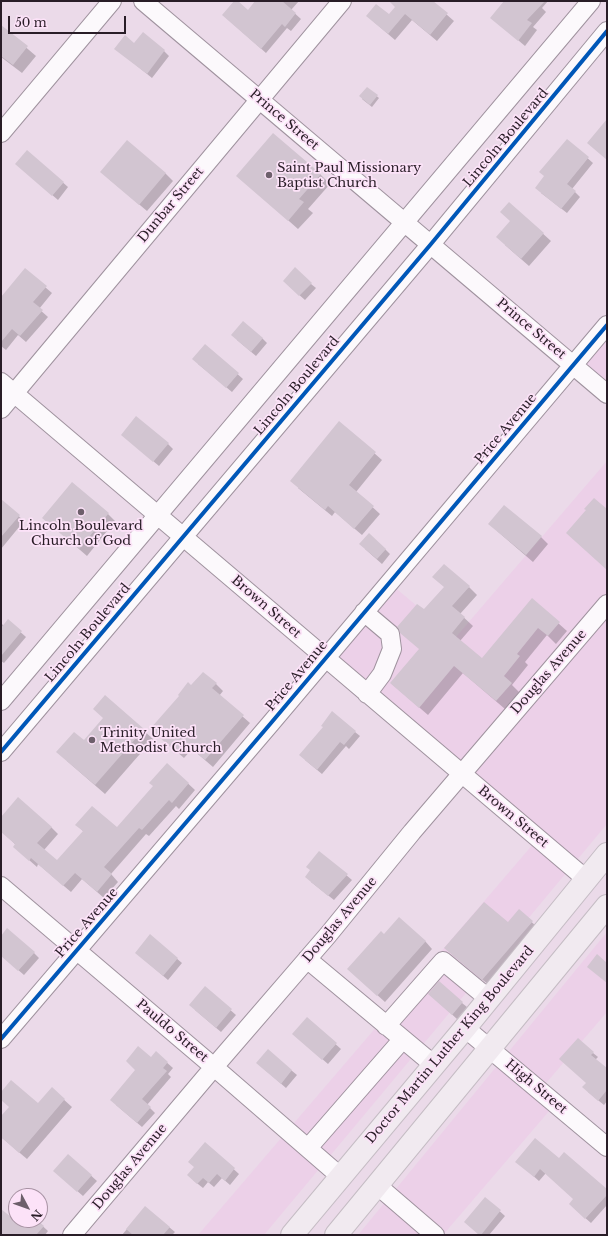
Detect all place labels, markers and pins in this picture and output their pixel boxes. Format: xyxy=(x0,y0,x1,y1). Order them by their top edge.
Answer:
place label: Saint Paul Missionary Baptist Church xyxy=(277,160,421,191)
marker: Saint Paul Missionary Baptist Church xyxy=(264,170,274,180)
marker: Lincoln Boulevard Church of God xyxy=(76,507,86,517)
place label: Lincoln Boulevard Church of God xyxy=(19,518,143,549)
place label: Trinity United Methodist Church xyxy=(100,725,221,756)
marker: Trinity United Methodist Church xyxy=(87,735,97,745)

